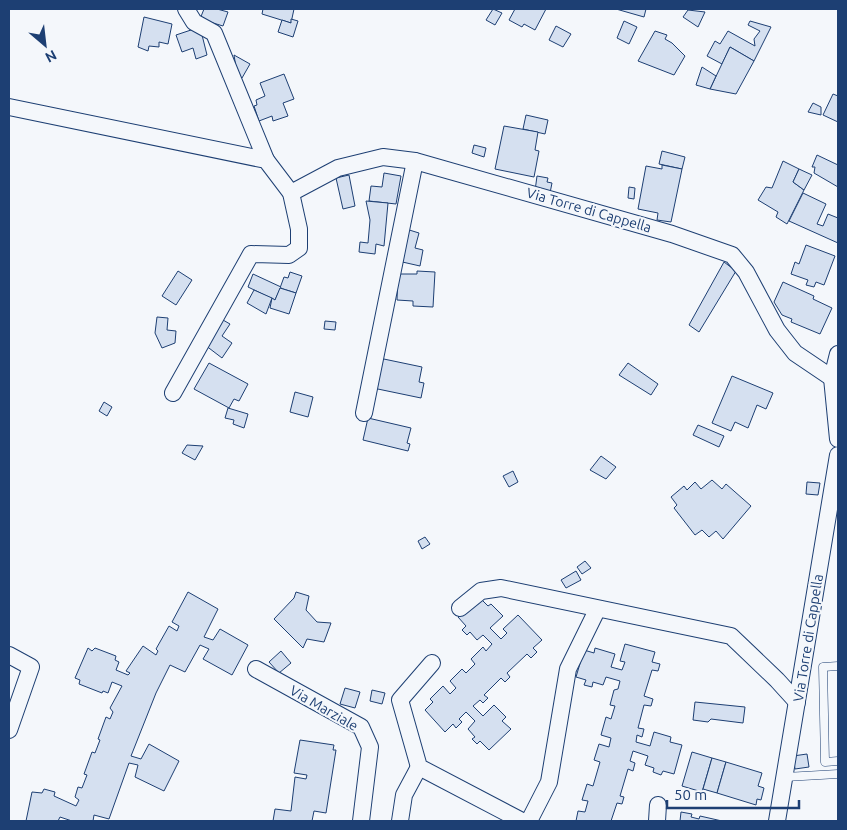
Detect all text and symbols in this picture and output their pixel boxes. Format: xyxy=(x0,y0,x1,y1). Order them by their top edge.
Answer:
north arrow xyxy=(20,20,70,70)
text: N xyxy=(43,47,59,66)
street label: Via Torre di Cappella xyxy=(525,184,653,236)
street label: Via Torre di Cappella xyxy=(790,573,826,703)
street label: Via Marziale xyxy=(287,682,361,734)
scale bar xyxy=(667,778,800,810)
text: 50 m xyxy=(674,786,707,803)

